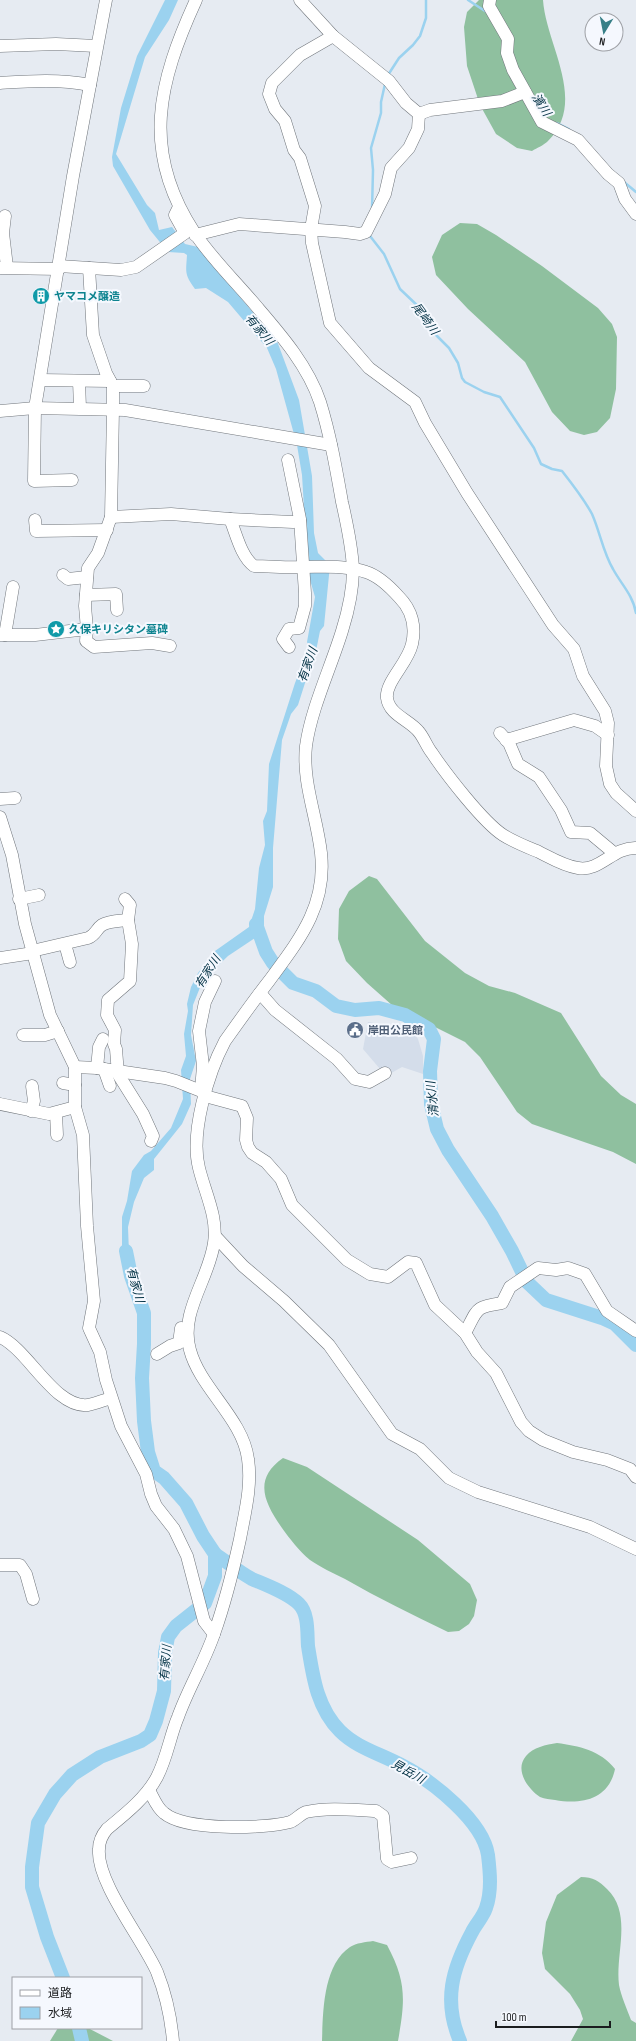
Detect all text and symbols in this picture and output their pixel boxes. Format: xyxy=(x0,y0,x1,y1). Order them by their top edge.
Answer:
north arrow xyxy=(584,12,624,52)
text: N xyxy=(598,34,606,48)
water label: 濱川 xyxy=(528,91,555,121)
building icon: ヤマコメ醸造 xyxy=(31,286,51,306)
place label: ヤマコメ醸造 xyxy=(54,290,120,303)
water label: 尾崎川 xyxy=(408,300,443,340)
water label: 有家川 xyxy=(242,311,278,350)
place icon: 久保キリシタン墓碑 xyxy=(46,619,66,639)
place label: 久保キリシタン墓碑 xyxy=(69,623,168,636)
water label: 有家川 xyxy=(295,644,322,684)
water label: 有家川 xyxy=(192,951,225,991)
public building icon: 岸田公民館 xyxy=(345,1020,365,1040)
place label: 岸田公民館 xyxy=(368,1024,423,1037)
water label: 清水川 xyxy=(423,1078,442,1118)
water label: 有家川 xyxy=(123,1266,147,1306)
water label: 有家川 xyxy=(157,1642,175,1682)
water label: 見岳川 xyxy=(389,1757,429,1788)
legend xyxy=(12,1977,142,2029)
text: 道路 xyxy=(48,1986,72,2001)
scale bar xyxy=(496,2003,610,2029)
text: 水域 xyxy=(48,2006,72,2021)
text: 100 m xyxy=(502,2010,527,2025)

